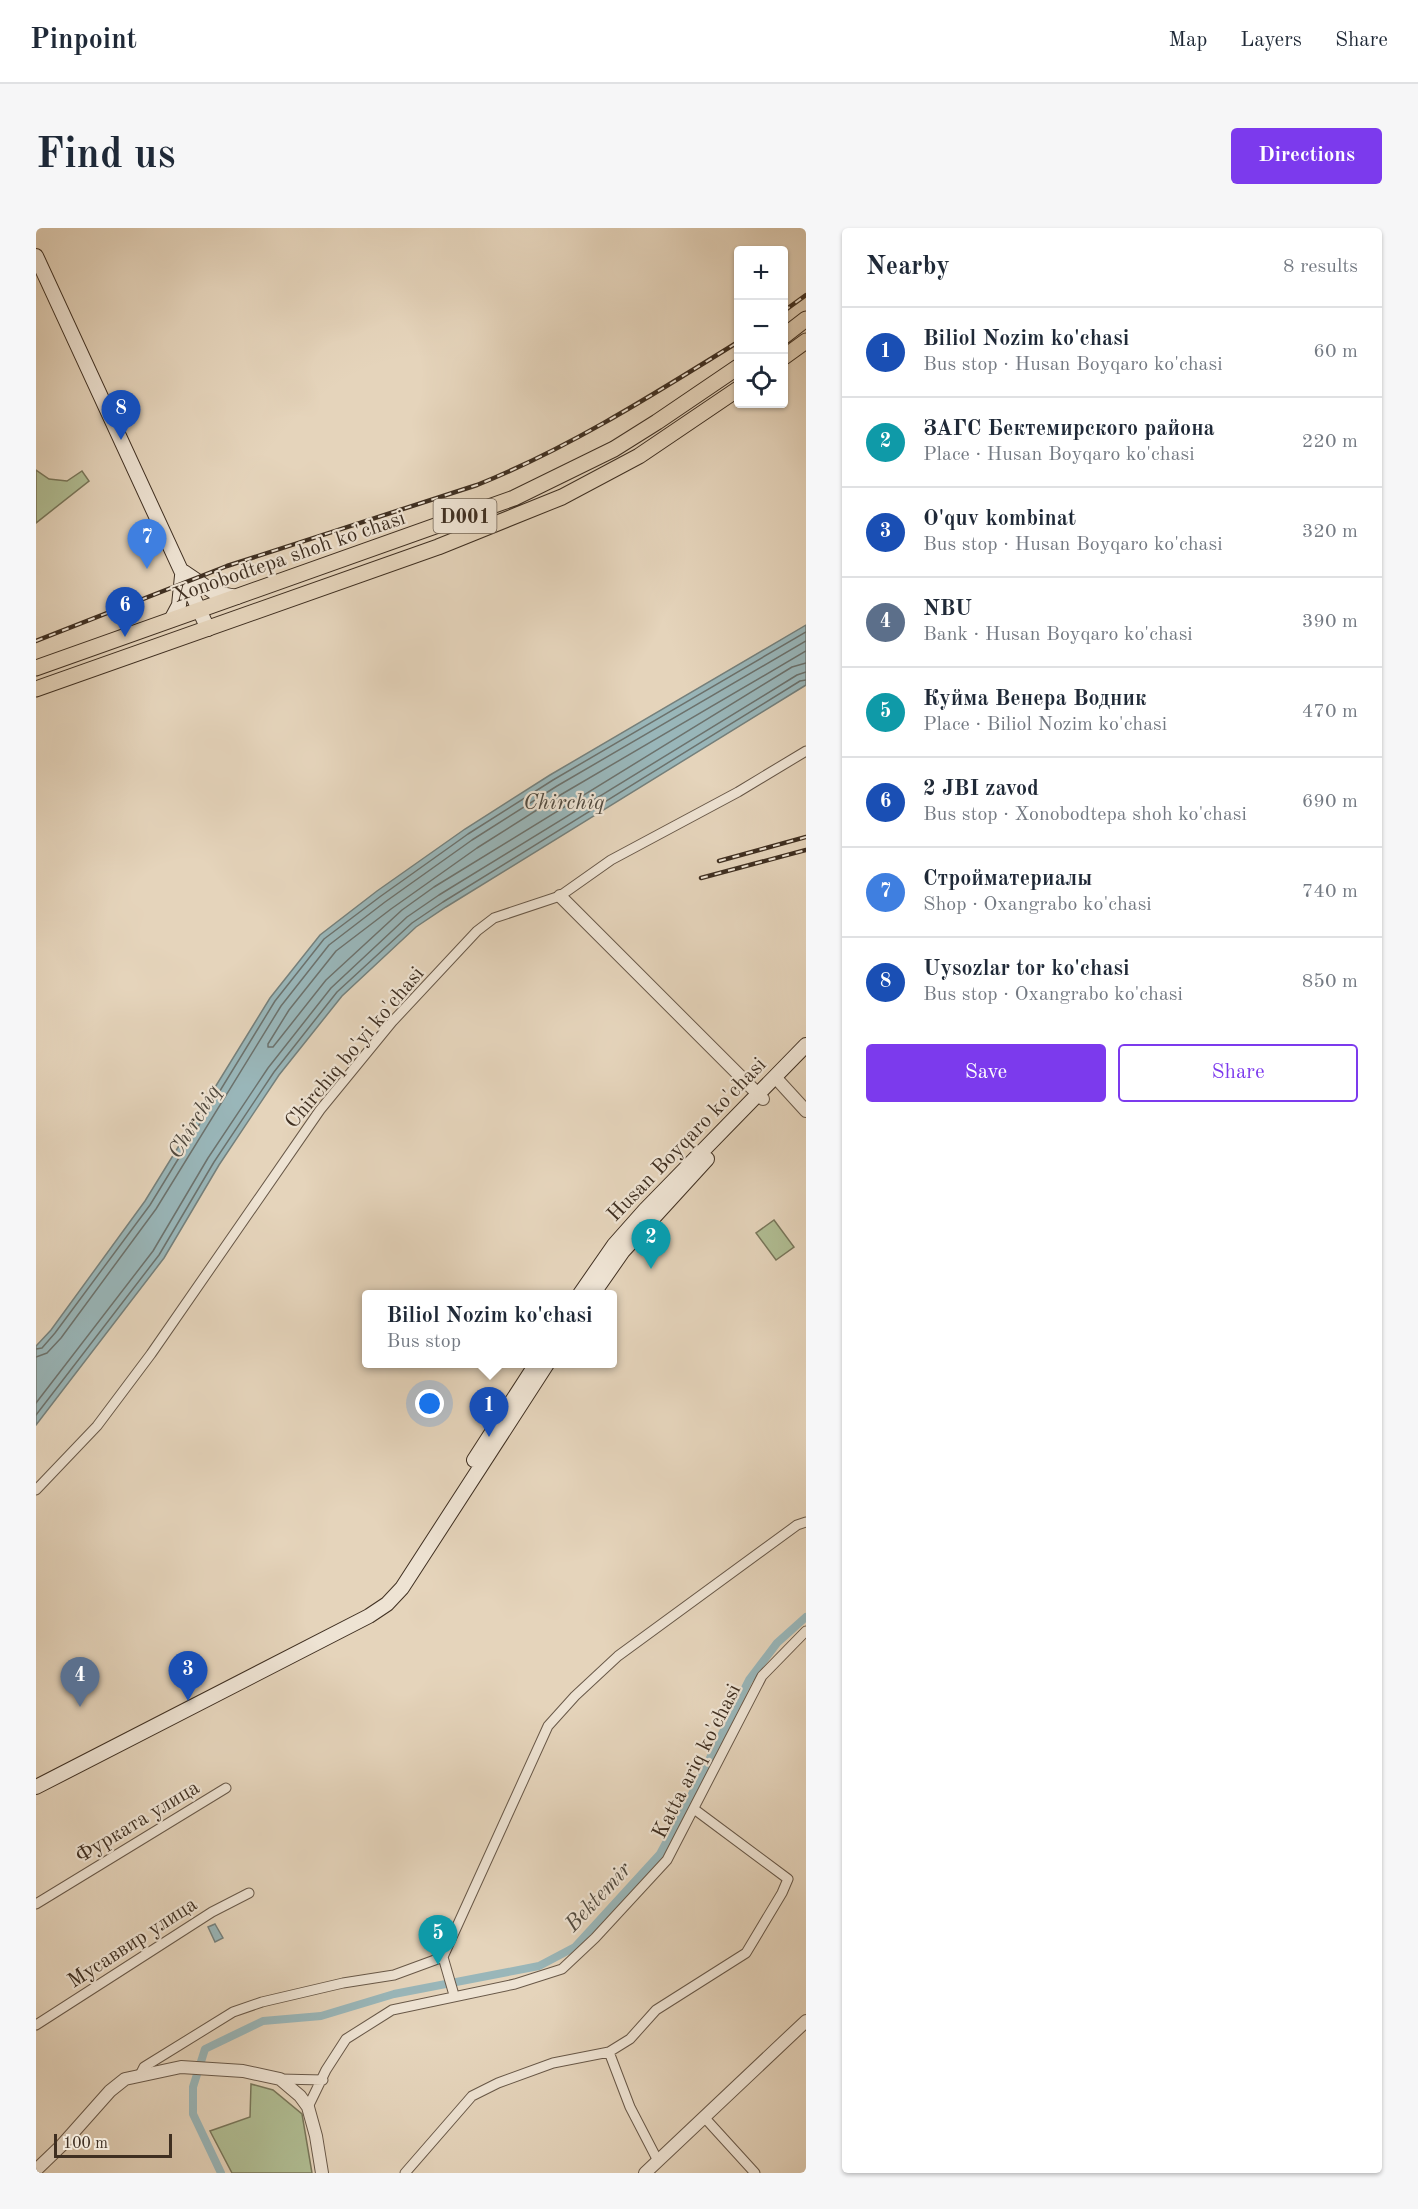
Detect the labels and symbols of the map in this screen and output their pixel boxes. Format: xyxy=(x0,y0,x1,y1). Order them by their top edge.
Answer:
pin: 8 xyxy=(102,390,140,440)
road number: D001 xyxy=(434,499,496,533)
street label: Xonobodtepa shoh ko'chasi xyxy=(171,508,408,607)
pin: 7 xyxy=(128,520,166,569)
pin: 6 xyxy=(106,588,145,637)
water label: Chirchiq xyxy=(523,792,605,814)
street label: Chirchiq bo'yi ko'chasi xyxy=(282,963,429,1133)
street label: Husan Boyqaro ko'chasi xyxy=(604,1054,771,1226)
water label: Chirchiq xyxy=(164,1081,225,1163)
pin: 2 xyxy=(632,1220,670,1269)
pin: 1 xyxy=(470,1388,508,1437)
your location xyxy=(415,1389,444,1418)
pin: 3 xyxy=(168,1652,208,1701)
pin: 4 xyxy=(60,1658,99,1707)
street label: Katta ariq ko'chasi xyxy=(649,1681,745,1842)
street label: Фурката улица xyxy=(72,1777,203,1867)
water label: Bektemir xyxy=(561,1858,636,1937)
street label: Мусаввир улица xyxy=(65,1894,201,1993)
pin: 5 xyxy=(418,1916,458,1965)
scale bar xyxy=(54,2131,172,2158)

